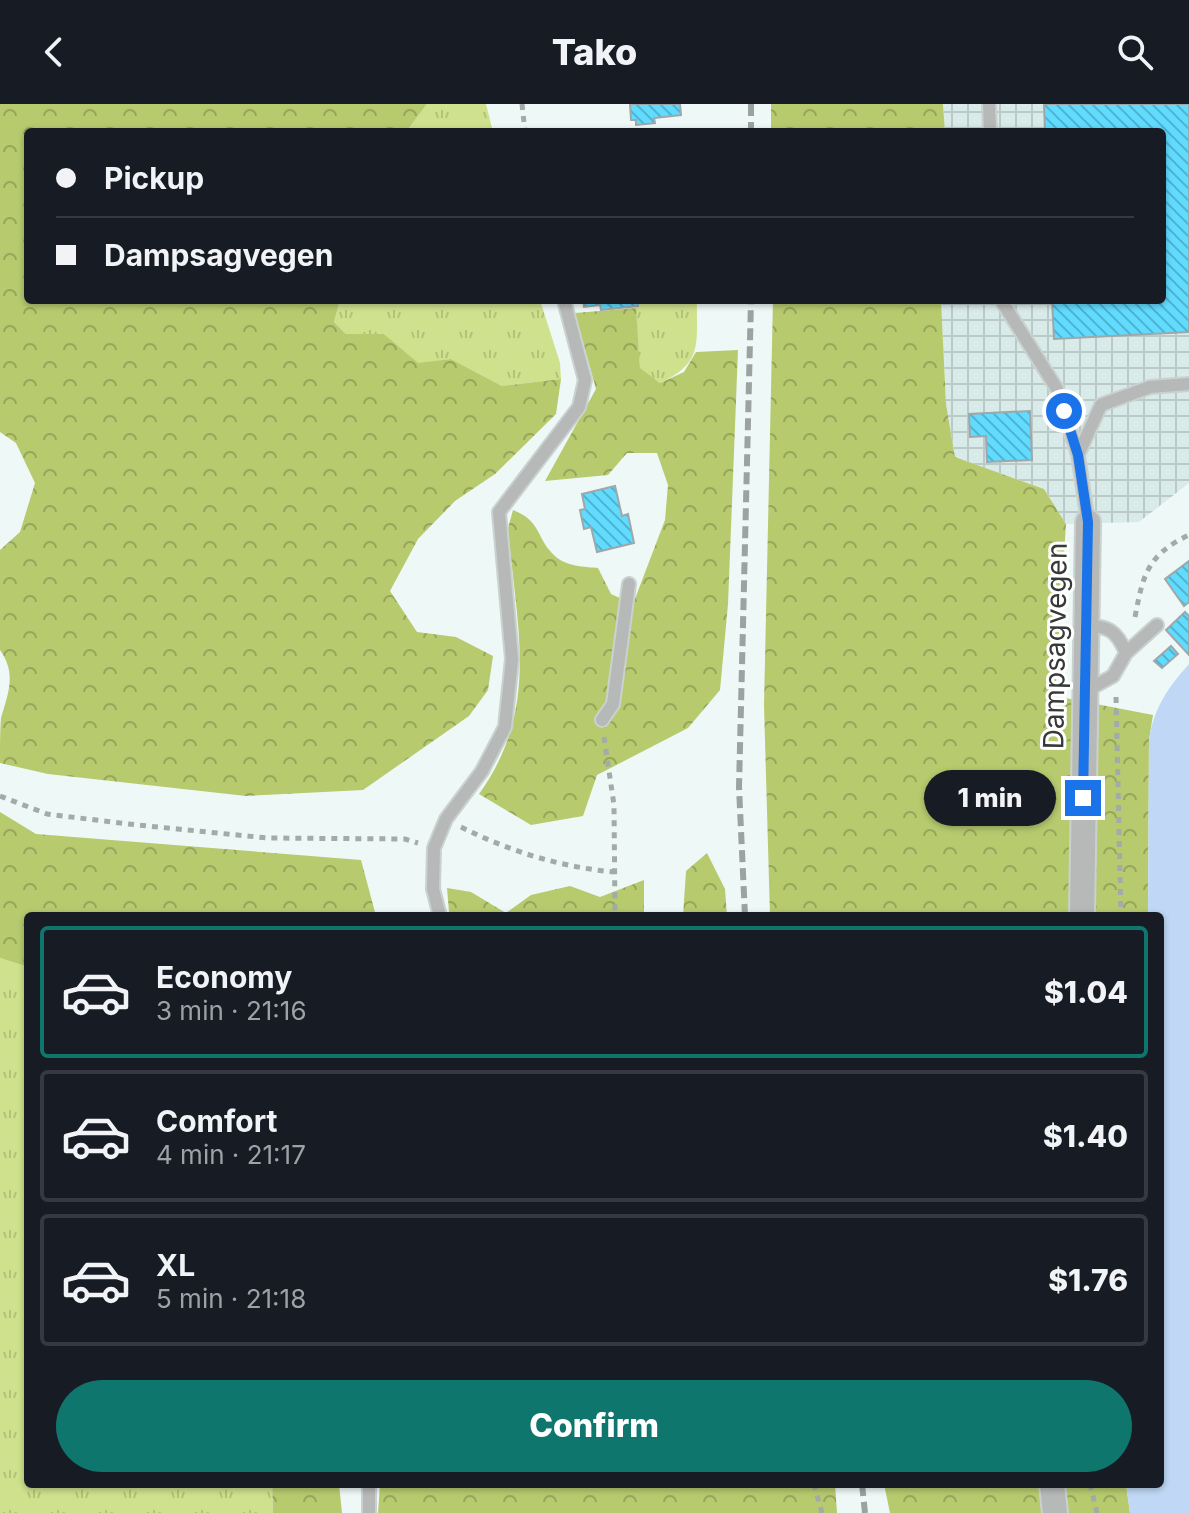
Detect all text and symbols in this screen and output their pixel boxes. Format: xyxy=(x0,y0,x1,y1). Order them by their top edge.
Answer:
icon: back xyxy=(32,30,76,74)
text: Tako xyxy=(552,30,637,74)
icon: search xyxy=(1113,30,1157,74)
text: Pickup xyxy=(104,160,204,196)
text: Dampsagvegen xyxy=(104,237,333,273)
route start xyxy=(1046,393,1082,429)
street label: Dampsagvegen xyxy=(1036,542,1074,750)
callout: 1 min xyxy=(923,770,1055,826)
route end xyxy=(1065,780,1101,816)
text: 1 min xyxy=(957,782,1023,813)
icon: car xyxy=(60,956,132,1028)
text: Economy xyxy=(156,959,292,995)
text: $1.04 xyxy=(1044,974,1128,1010)
text: 3 min · 21:16 xyxy=(156,995,307,1026)
icon: car xyxy=(60,1100,132,1172)
text: Comfort xyxy=(156,1103,277,1139)
text: $1.40 xyxy=(1043,1118,1128,1154)
text: 4 min · 21:17 xyxy=(156,1139,306,1170)
icon: car xyxy=(60,1244,132,1316)
text: XL xyxy=(156,1247,195,1283)
text: $1.76 xyxy=(1048,1262,1128,1298)
text: 5 min · 21:18 xyxy=(156,1283,306,1314)
button: Confirm xyxy=(56,1380,1132,1472)

